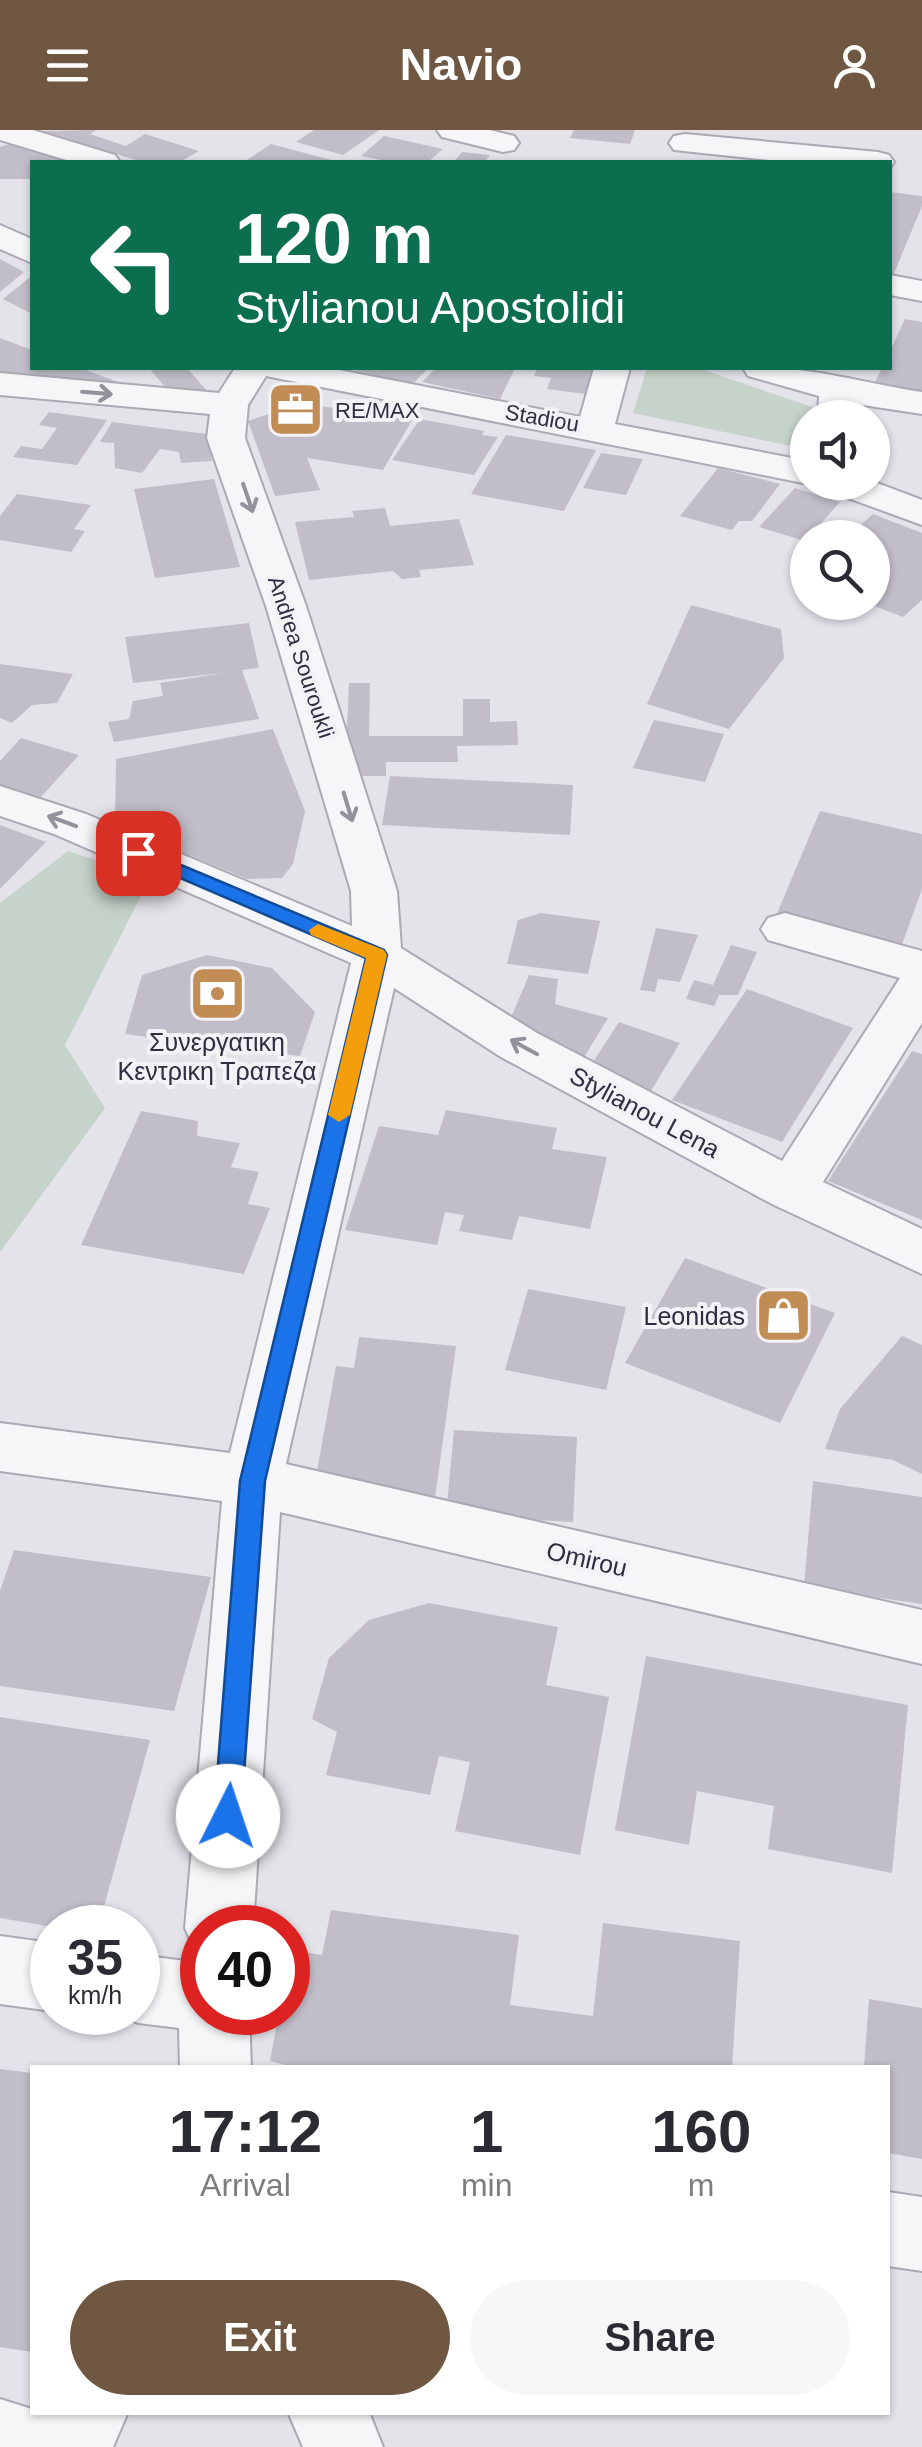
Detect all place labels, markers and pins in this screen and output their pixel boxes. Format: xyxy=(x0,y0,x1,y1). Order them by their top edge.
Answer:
office icon: RE/MAX xyxy=(266,380,326,440)
place label: RE/MAX xyxy=(335,398,420,423)
pin xyxy=(96,811,181,896)
bank icon: Συνεργατικη Κεντρικη Τραπεζα xyxy=(187,963,247,1023)
place label: Συνεργατικη Κεντρικη Τραπεζα xyxy=(117,1028,317,1085)
shop icon: Leonidas xyxy=(754,1286,814,1346)
place label: Leonidas xyxy=(644,1302,745,1330)

